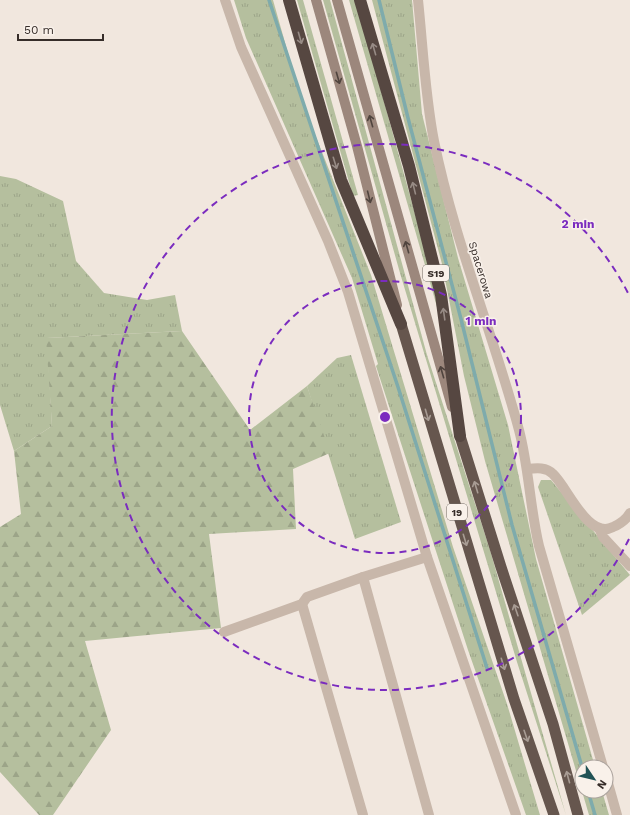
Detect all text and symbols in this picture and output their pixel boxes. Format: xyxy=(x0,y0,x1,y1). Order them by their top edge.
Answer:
scale bar xyxy=(18,16,103,42)
text: 50 m xyxy=(24,23,54,37)
one-way arrow xyxy=(297,31,304,44)
one-way arrow xyxy=(370,42,377,55)
one-way arrow xyxy=(335,71,342,84)
one-way arrow xyxy=(367,115,374,128)
one-way arrow xyxy=(332,156,339,169)
one-way arrow xyxy=(410,182,417,195)
one-way arrow xyxy=(366,191,373,204)
text: 2 min xyxy=(562,217,594,231)
one-way arrow xyxy=(402,240,410,253)
street label: Spacerowa xyxy=(466,240,495,300)
road number: S19 xyxy=(423,265,449,281)
one-way arrow xyxy=(440,308,448,321)
text: 1 min xyxy=(466,314,496,328)
one-way arrow xyxy=(438,365,445,378)
one-way arrow xyxy=(424,409,431,422)
centre of rings xyxy=(378,410,392,424)
one-way arrow xyxy=(472,480,479,493)
road number: 19 xyxy=(447,504,467,520)
one-way arrow xyxy=(462,533,469,546)
one-way arrow xyxy=(511,605,519,617)
one-way arrow xyxy=(500,657,507,670)
one-way arrow xyxy=(523,730,531,742)
north arrow xyxy=(574,759,614,799)
one-way arrow xyxy=(563,771,571,784)
text: N xyxy=(594,777,609,792)

